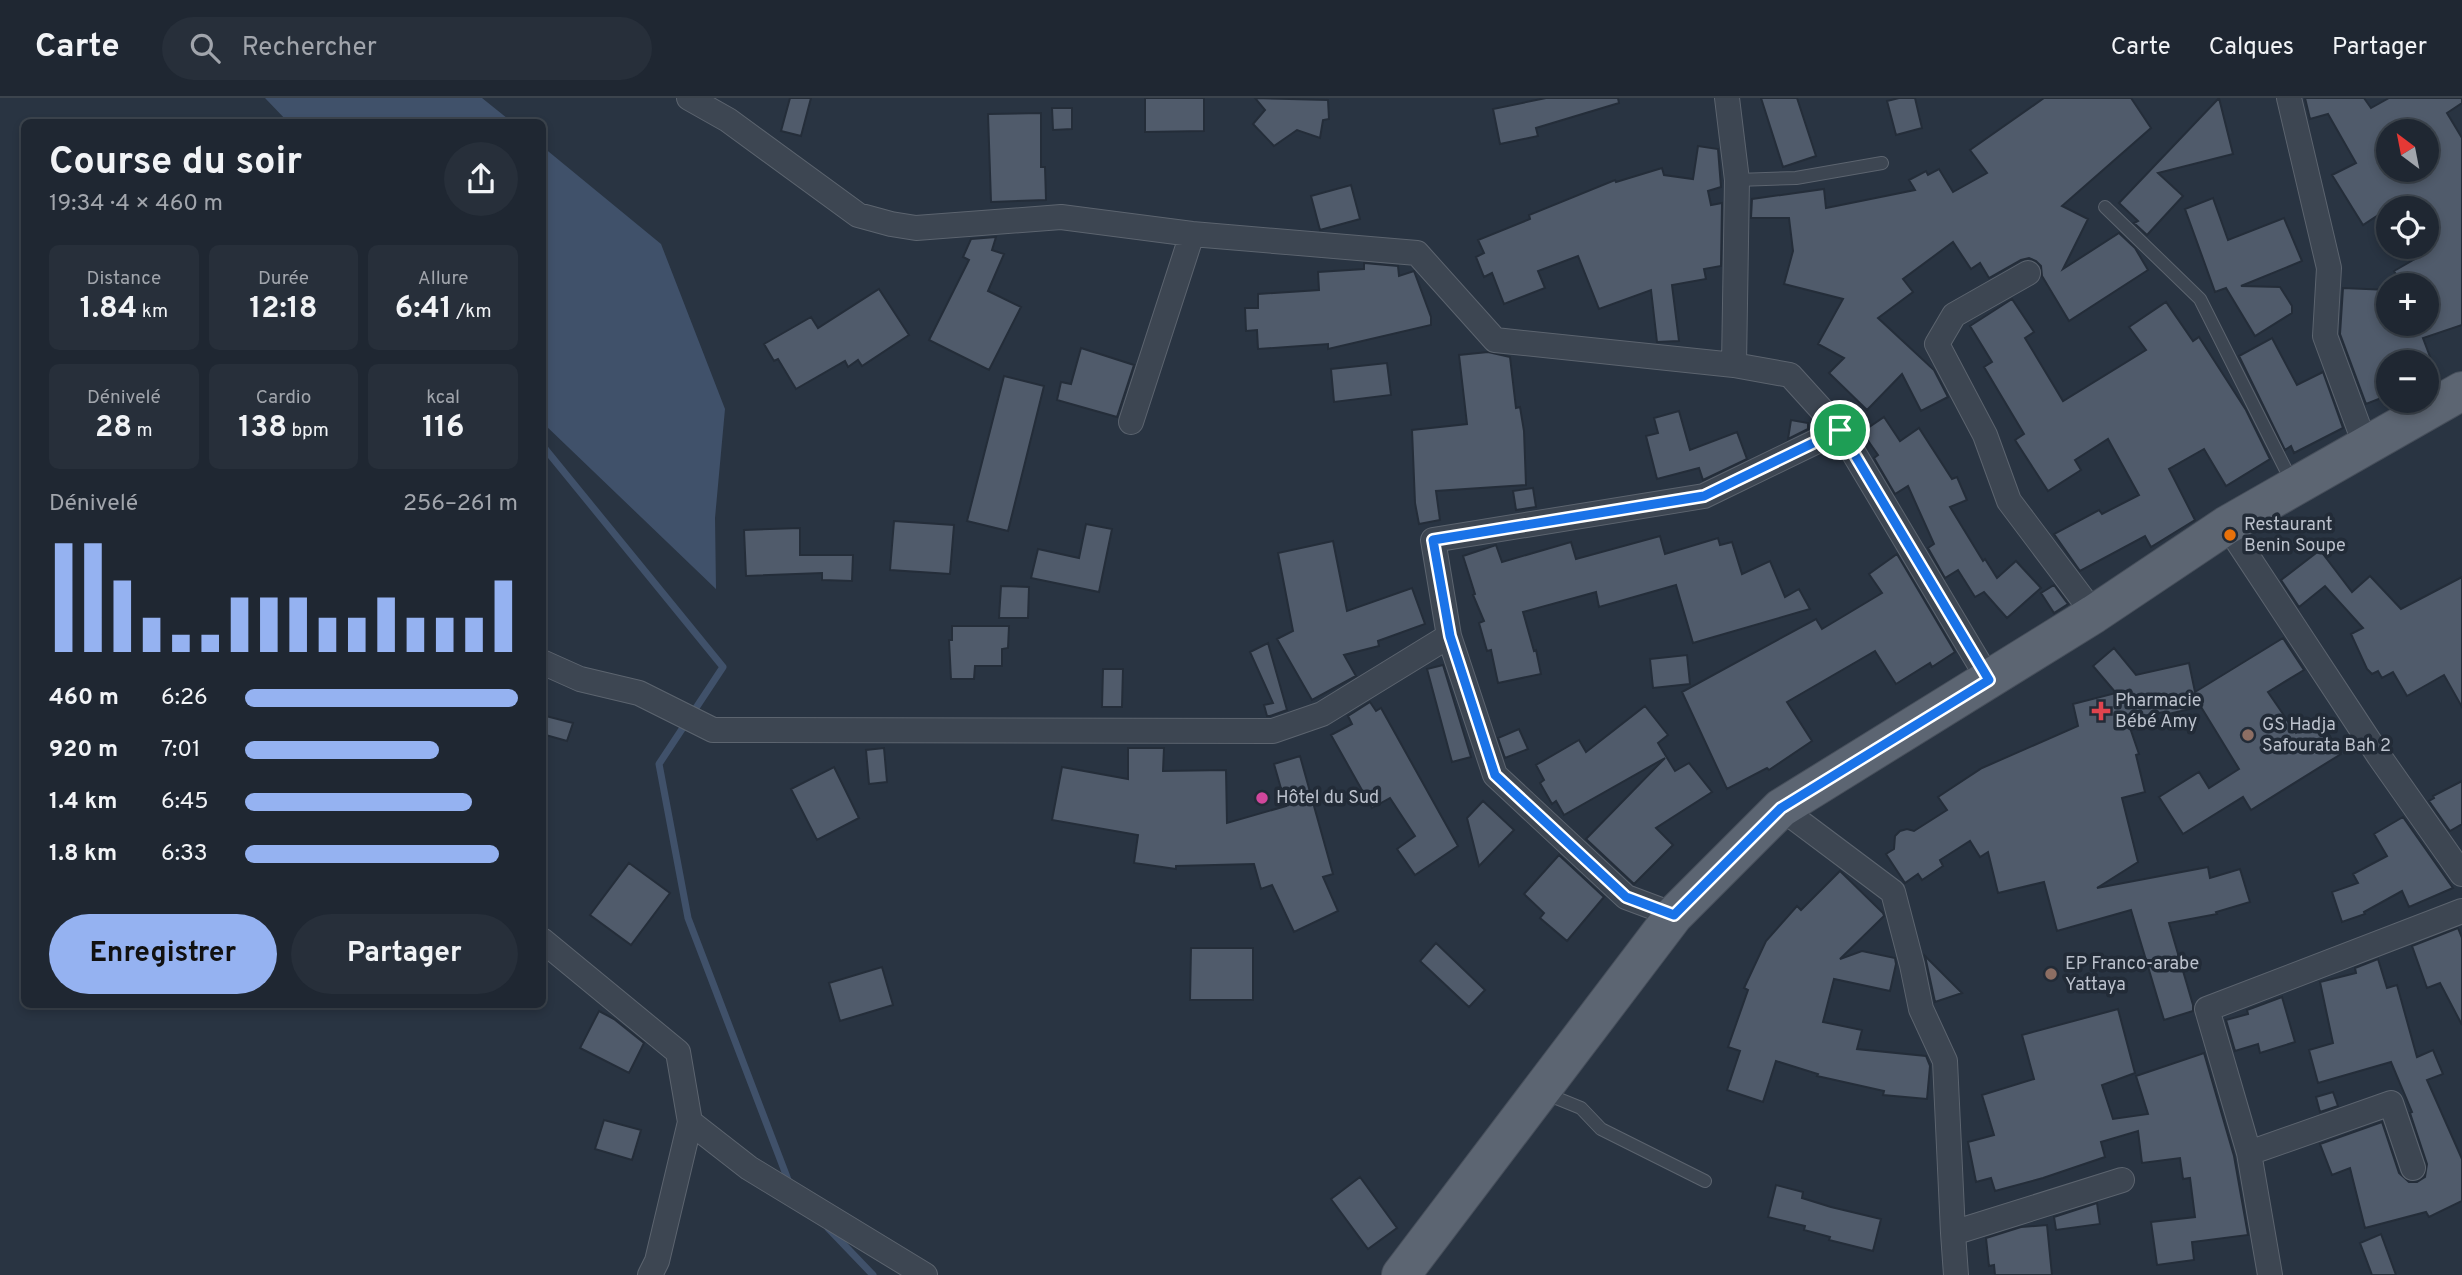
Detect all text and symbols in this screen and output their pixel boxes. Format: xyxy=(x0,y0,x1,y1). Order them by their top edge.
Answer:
search box xyxy=(162,17,652,80)
text: Carte xyxy=(35,27,120,69)
icon: search xyxy=(186,29,224,67)
text: Rechercher xyxy=(242,32,377,65)
text: Carte xyxy=(2111,33,2171,63)
text: Calques xyxy=(2209,33,2294,63)
text: Partager xyxy=(2332,33,2427,63)
north arrow xyxy=(2376,119,2440,182)
map controls xyxy=(2376,119,2439,413)
text: Course du soir xyxy=(49,139,302,188)
button: share xyxy=(444,142,518,216)
text: 19:34 · 4 × 460 m xyxy=(49,190,223,219)
button: locate xyxy=(2376,196,2439,259)
text: Distance xyxy=(87,267,161,291)
text: Durée xyxy=(258,267,309,291)
text: Allure xyxy=(418,267,469,291)
button: + xyxy=(2376,273,2439,336)
text: 1.84 xyxy=(80,291,137,328)
text: 12:18 xyxy=(249,291,318,328)
text: 6:41 xyxy=(395,291,452,328)
text: km xyxy=(137,300,168,324)
text: /km xyxy=(452,300,492,324)
button: − xyxy=(2376,350,2439,413)
text: Dénivelé xyxy=(87,386,161,410)
text: Cardio xyxy=(256,386,311,410)
text: kcal xyxy=(426,386,460,410)
pin xyxy=(1810,400,1870,460)
text: 28 xyxy=(95,410,132,447)
text: 138 xyxy=(238,410,287,447)
text: 116 xyxy=(422,410,464,447)
icon: arrive xyxy=(1821,411,1859,449)
text: m xyxy=(132,419,153,443)
text: bpm xyxy=(287,419,329,443)
text: Dénivelé xyxy=(49,490,138,519)
text: 256–261 m xyxy=(403,490,518,519)
place label: Restaurant Benin Soupe xyxy=(2244,514,2346,558)
marker: Restaurant Benin Soupe xyxy=(2222,527,2238,543)
text: 460 m xyxy=(49,684,119,713)
text: 6:26 xyxy=(161,684,208,713)
place label: Pharmacie Bébé Amy xyxy=(2115,690,2202,734)
marker: Pharmacie Bébé Amy xyxy=(2093,703,2109,719)
place label: GS Hadja Safourata Bah 2 xyxy=(2262,714,2391,758)
marker: GS Hadja Safourata Bah 2 xyxy=(2240,727,2256,743)
text: 920 m xyxy=(49,736,118,765)
text: 7:01 xyxy=(161,736,201,765)
place label: Hôtel du Sud xyxy=(1276,787,1379,810)
text: 1.4 km xyxy=(49,788,117,817)
text: 6:45 xyxy=(161,788,208,817)
marker: Hôtel du Sud xyxy=(1254,790,1270,806)
text: 1.8 km xyxy=(49,840,117,869)
text: 6:33 xyxy=(161,840,208,869)
button: Enregistrer xyxy=(49,914,277,994)
button: Partager xyxy=(291,914,518,994)
place label: EP Franco-arabe Yattaya xyxy=(2065,953,2199,997)
marker: EP Franco-arabe Yattaya xyxy=(2043,966,2059,982)

